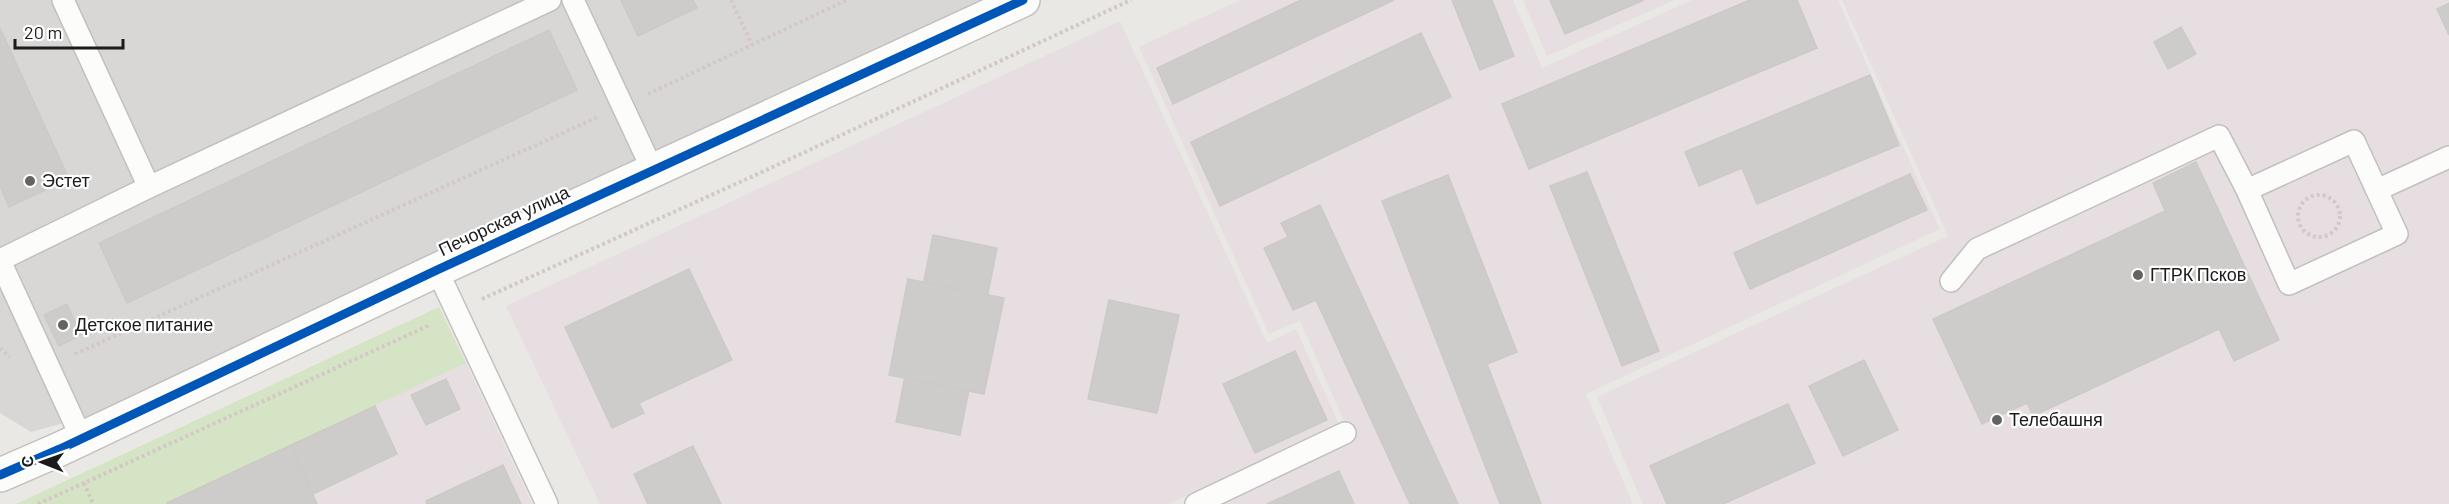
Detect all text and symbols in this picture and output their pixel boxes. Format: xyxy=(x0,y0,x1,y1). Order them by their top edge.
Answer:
scale bar xyxy=(15,12,123,50)
text: 20 m xyxy=(24,21,62,43)
place label: Эстет xyxy=(42,169,90,191)
marker: Эстет xyxy=(23,174,37,188)
street label: Печорская улица xyxy=(435,180,573,260)
place label: ГТРК Псков xyxy=(2150,263,2246,285)
marker: ГТРК Псков xyxy=(2131,268,2145,282)
place label: Детское питание xyxy=(75,313,213,335)
marker: Детское питание xyxy=(56,318,70,332)
place label: Телебашня xyxy=(2009,408,2103,430)
marker: Телебашня xyxy=(1990,413,2004,427)
north arrow xyxy=(12,432,72,492)
text: С xyxy=(17,455,36,468)

